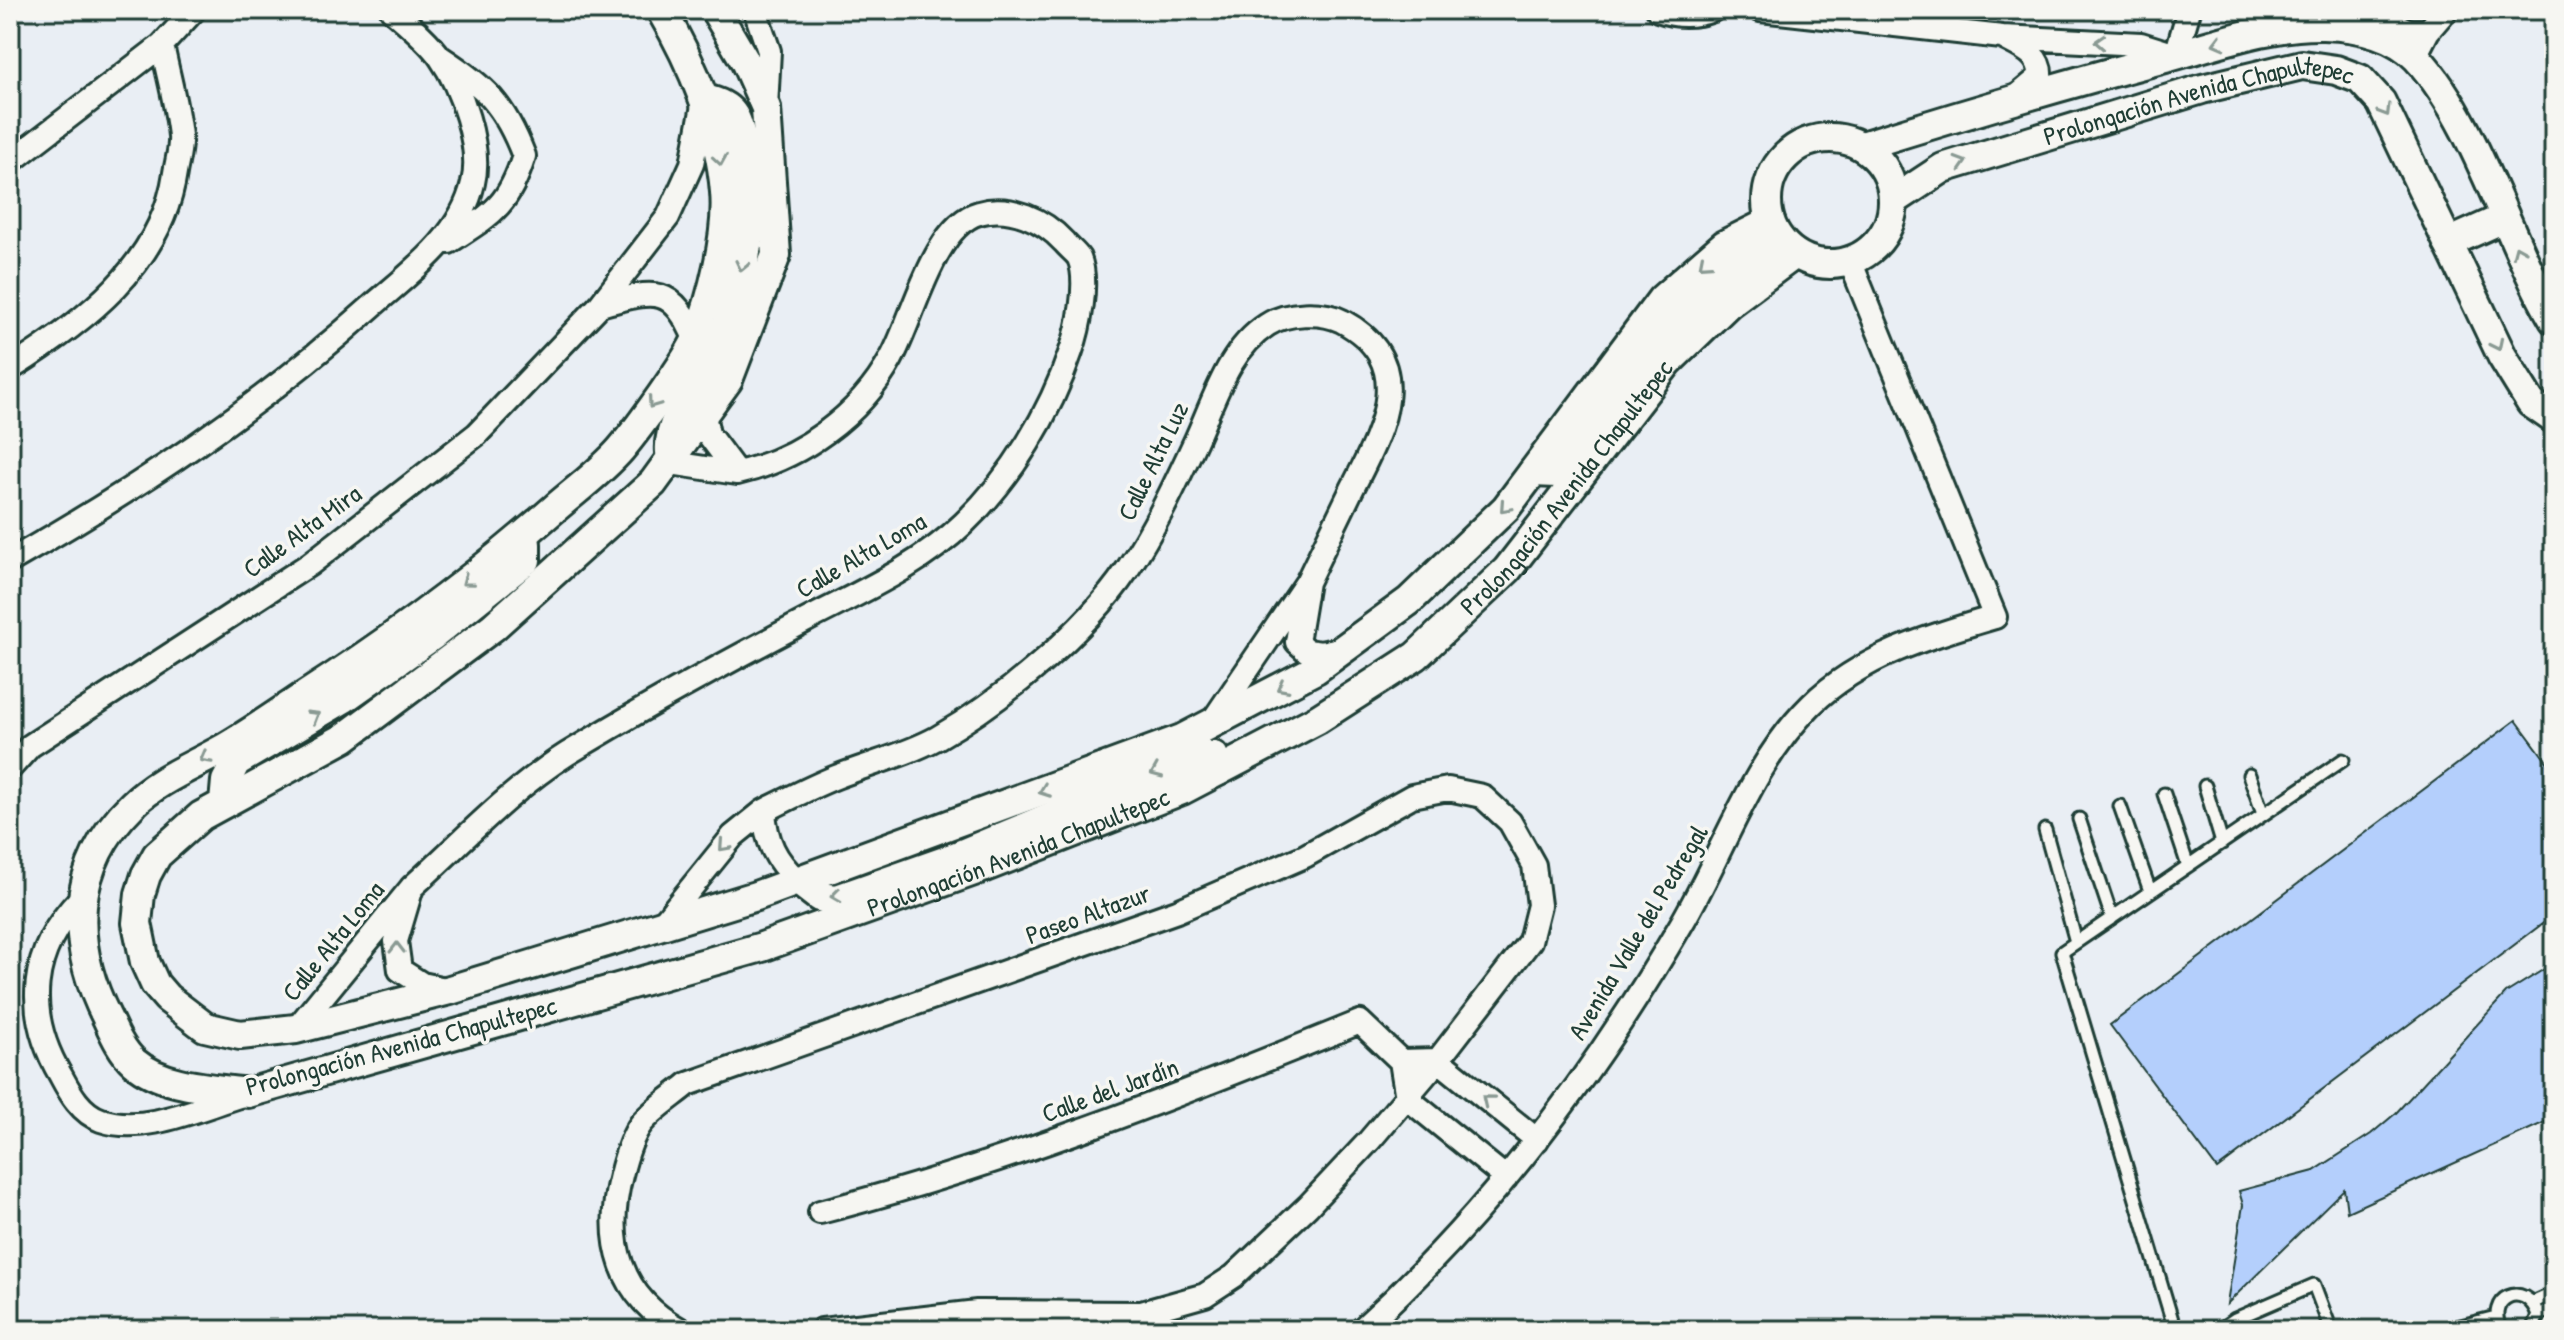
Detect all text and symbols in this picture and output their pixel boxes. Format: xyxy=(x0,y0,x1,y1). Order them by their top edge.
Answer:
one-way arrow xyxy=(2093,34,2106,51)
one-way arrow xyxy=(2211,34,2225,51)
street label: Prolongación Avenida Chapultepec xyxy=(2039,47,2359,153)
one-way arrow xyxy=(2375,102,2391,117)
one-way arrow xyxy=(711,153,728,167)
one-way arrow xyxy=(1953,156,1967,172)
one-way arrow xyxy=(2511,245,2527,259)
one-way arrow xyxy=(1699,253,1714,268)
one-way arrow xyxy=(734,259,751,272)
one-way arrow xyxy=(2487,337,2502,352)
street label: Prolongación Avenida Chapultepec xyxy=(1452,352,1681,623)
one-way arrow xyxy=(648,394,663,408)
street label: Calle Alta Luz xyxy=(1109,396,1196,526)
street label: Calle Alta Mira xyxy=(236,476,368,585)
one-way arrow xyxy=(1500,497,1515,512)
street label: Calle Alta Loma xyxy=(789,503,932,606)
one-way arrow xyxy=(461,572,475,586)
one-way arrow xyxy=(1276,677,1291,692)
one-way arrow xyxy=(305,711,320,726)
one-way arrow xyxy=(199,749,214,764)
one-way arrow xyxy=(1150,763,1164,779)
street label: Prolongación Avenida Chapultepec xyxy=(862,779,1174,925)
one-way arrow xyxy=(1038,781,1052,798)
street label: Avenida Valle del Pedregal xyxy=(1559,818,1716,1046)
one-way arrow xyxy=(720,836,734,851)
street label: Calle Alta Loma xyxy=(273,873,392,1008)
street label: Paseo Altazur xyxy=(1021,875,1155,952)
one-way arrow xyxy=(829,887,842,904)
one-way arrow xyxy=(388,941,406,954)
street label: Prolongación Avenida Chapultepec xyxy=(242,987,560,1104)
street label: Calle del Jardín xyxy=(1037,1049,1183,1130)
one-way arrow xyxy=(1482,1096,1497,1110)

